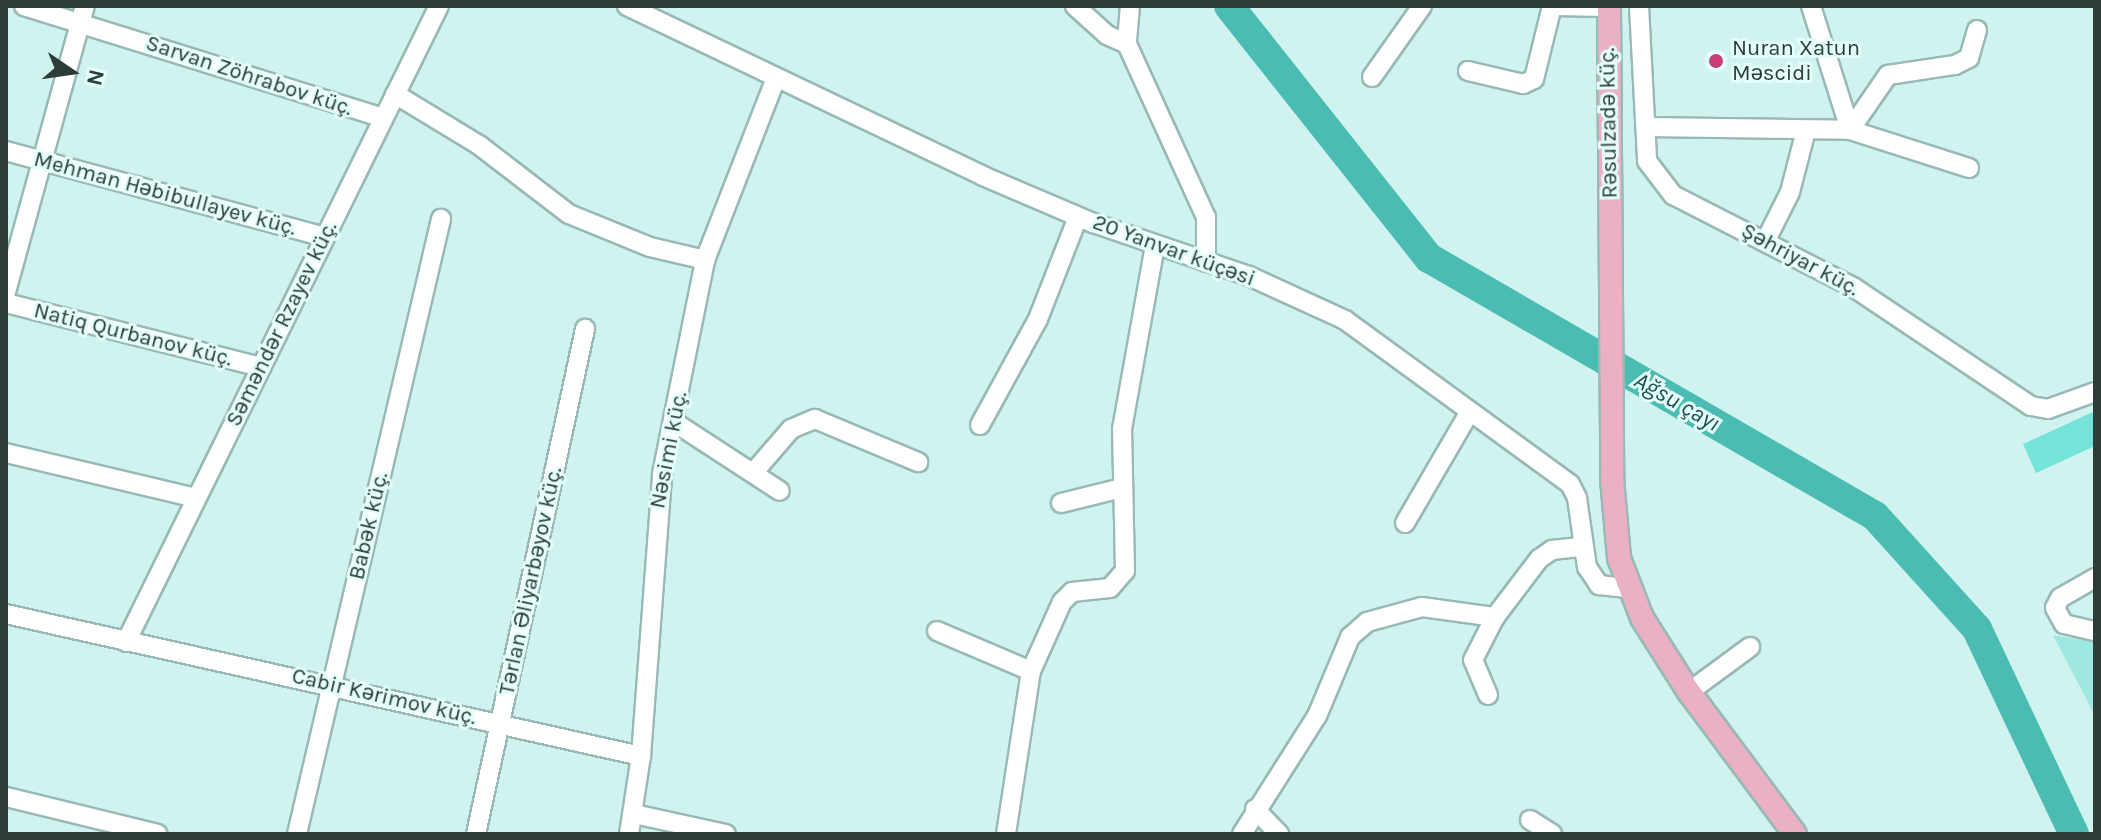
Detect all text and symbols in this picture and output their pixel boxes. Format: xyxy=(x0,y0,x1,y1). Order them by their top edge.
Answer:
street label: Sarvan Zöhrabov küç. xyxy=(142,30,356,122)
north arrow xyxy=(32,32,112,112)
place label: Nuran Xatun Məscidi xyxy=(1732,35,1860,86)
street label: Rəsulzadə küç. xyxy=(1594,47,1624,199)
marker: Nuran Xatun Məscidi xyxy=(1707,52,1725,70)
text: N xyxy=(81,67,110,88)
street label: Mehman Həbibullayev küç. xyxy=(31,146,299,242)
street label: 20 Yanvar küçəsi xyxy=(1089,209,1259,293)
street label: Səməndər Rzayev küç. xyxy=(221,217,343,431)
street label: Şəhriyar küç. xyxy=(1736,218,1864,302)
street label: Natiq Qurbanov küç. xyxy=(31,298,235,372)
water label: Ağsu çayı xyxy=(1629,366,1725,438)
street label: Nəsimi küç. xyxy=(645,389,693,511)
street label: Tərlan Əliyarbəyov küç. xyxy=(494,465,568,697)
street label: Babək küç. xyxy=(344,470,394,582)
street label: Cabir Kərimov küç. xyxy=(289,663,479,731)

